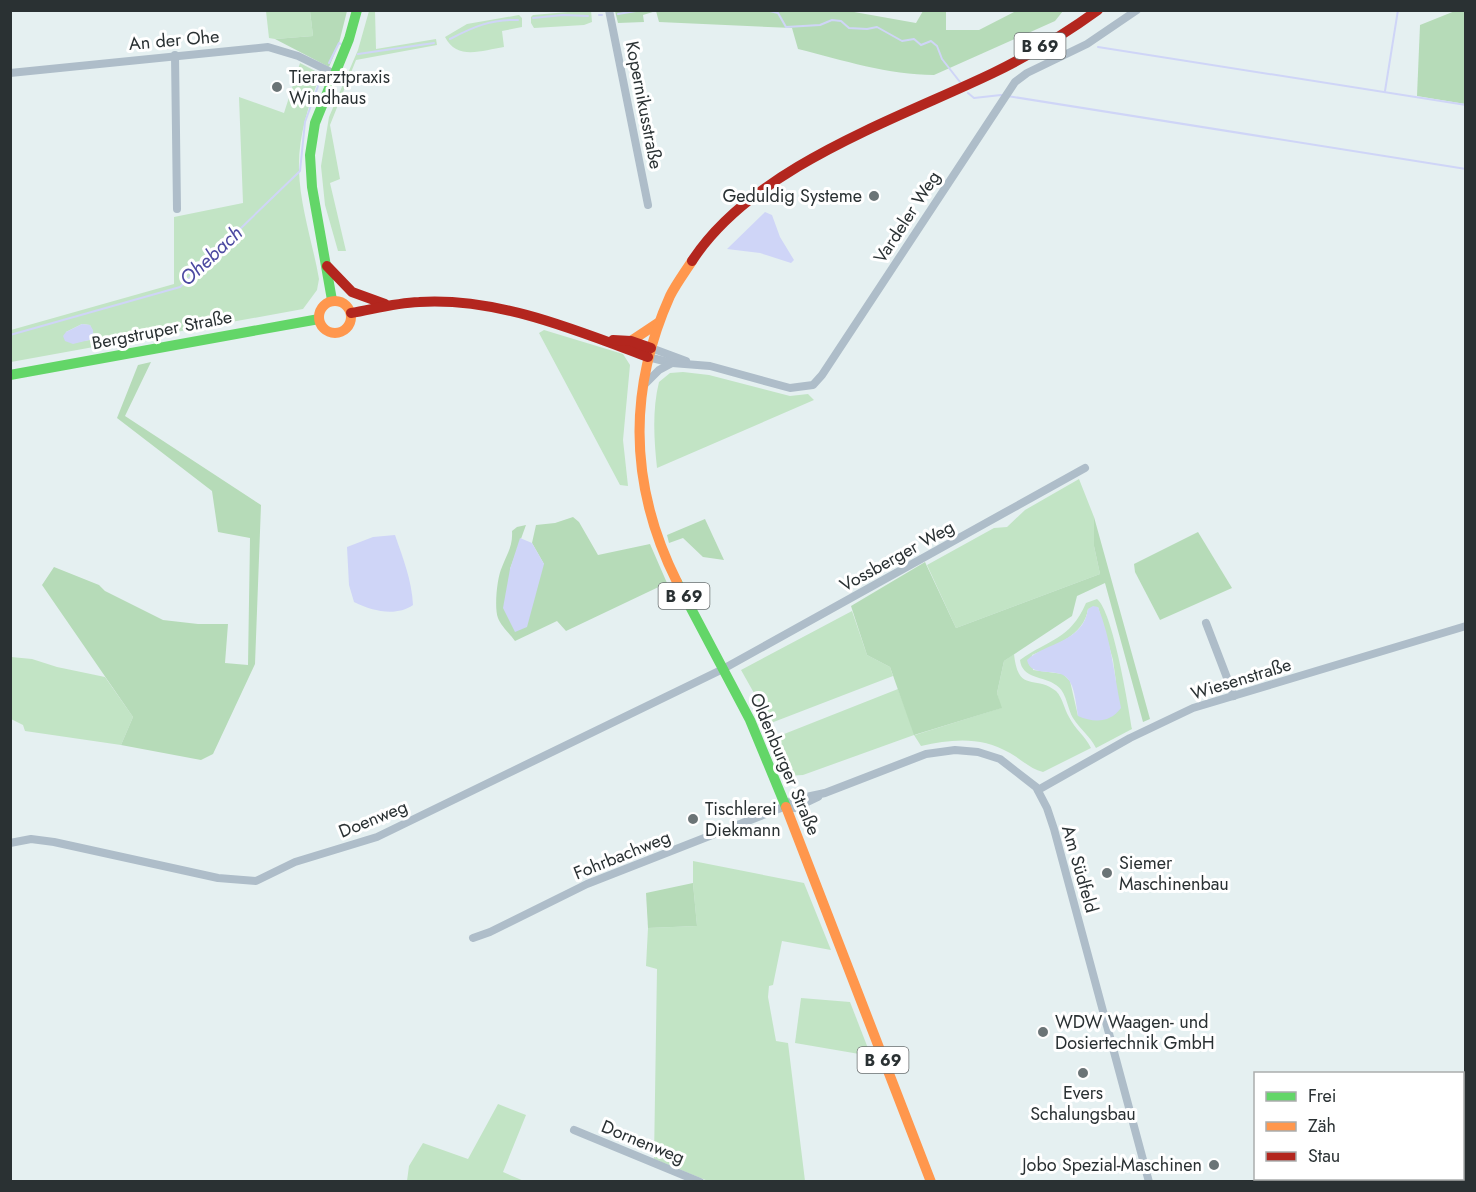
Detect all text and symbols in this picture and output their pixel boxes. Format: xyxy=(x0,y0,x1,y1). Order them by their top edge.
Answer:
street label: An der Ohe xyxy=(128,23,220,57)
road number: B 69 xyxy=(1014,33,1066,59)
street label: Kopernikusstraße xyxy=(619,39,669,171)
place label: Tierarztpraxis Windhaus xyxy=(289,64,390,111)
marker: Tierarztpraxis Windhaus xyxy=(270,80,284,94)
street label: Vardeler Weg xyxy=(867,166,947,268)
place label: Geduldig Systeme xyxy=(722,183,862,209)
marker: Geduldig Systeme xyxy=(867,189,881,203)
water label: Ohebach xyxy=(173,219,249,293)
street label: Bergstruper Straße xyxy=(90,304,234,356)
street label: Vossberger Weg xyxy=(835,514,959,598)
road number: B 69 xyxy=(658,583,710,609)
street label: Wiesenstraße xyxy=(1188,651,1294,707)
street label: Oldenburger Straße xyxy=(743,689,827,839)
street label: Doenweg xyxy=(335,793,411,845)
place label: Tischlerei Diekmann xyxy=(705,796,781,843)
marker: Tischlerei Diekmann xyxy=(686,812,700,826)
street label: Am Südfeld xyxy=(1055,822,1105,916)
street label: Fohrbachweg xyxy=(570,824,674,886)
place label: Siemer Maschinenbau xyxy=(1119,850,1229,897)
marker: Siemer Maschinenbau xyxy=(1100,866,1114,880)
place label: WDW Waagen- und Dosiertechnik GmbH xyxy=(1055,1009,1215,1056)
marker: WDW Waagen- und Dosiertechnik GmbH xyxy=(1036,1025,1050,1039)
road number: B 69 xyxy=(858,1047,908,1073)
marker: Evers Schalungsbau xyxy=(1076,1066,1090,1080)
legend xyxy=(1254,1072,1464,1180)
place label: Evers Schalungsbau xyxy=(1030,1080,1136,1127)
text: Frei xyxy=(1308,1083,1337,1109)
street label: Dornenweg xyxy=(597,1113,689,1171)
text: Zäh xyxy=(1308,1113,1336,1139)
text: Stau xyxy=(1308,1143,1340,1169)
place label: Jobo Spezial-Maschinen xyxy=(1020,1152,1202,1178)
marker: Jobo Spezial-Maschinen xyxy=(1207,1158,1221,1172)

